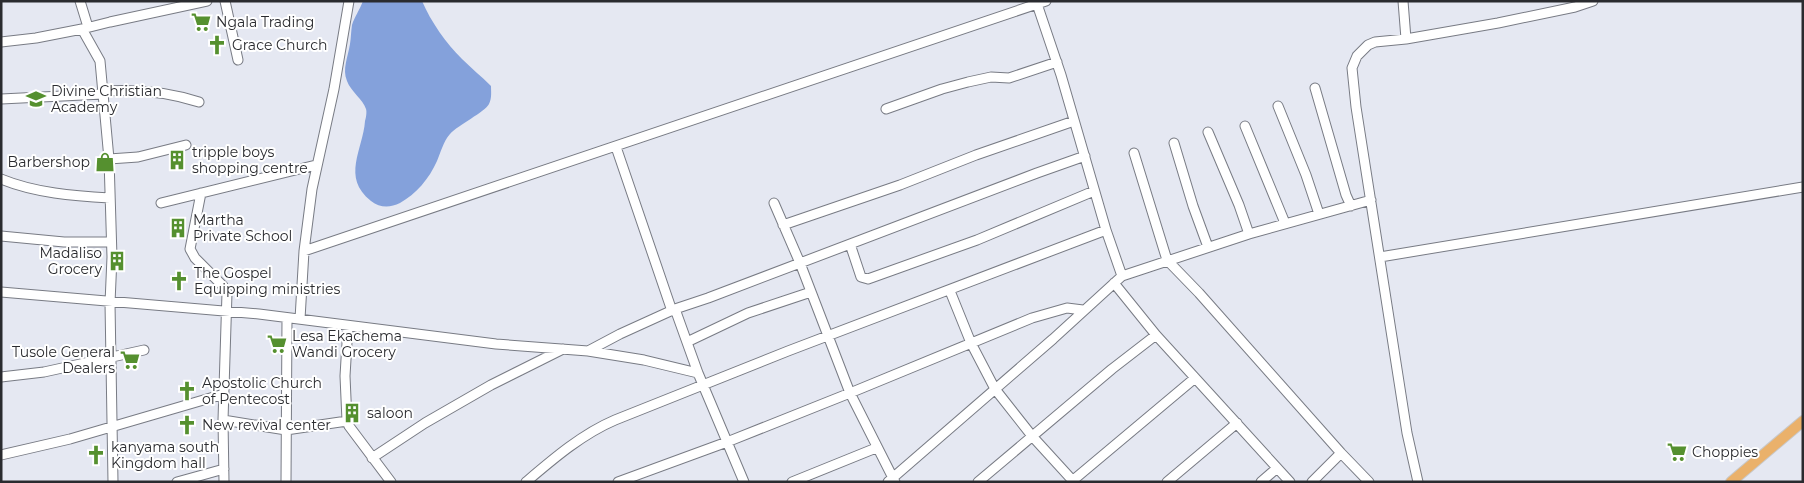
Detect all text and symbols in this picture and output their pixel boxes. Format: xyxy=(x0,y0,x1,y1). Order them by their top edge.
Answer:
supermarket icon: Ngala Trading xyxy=(190,11,212,33)
place label: Ngala Trading xyxy=(216,13,314,31)
church icon: Grace Church xyxy=(206,34,228,56)
place label: Grace Church xyxy=(232,36,327,54)
place label: Divine Christian Academy xyxy=(51,82,162,116)
school or university icon: Divine Christian Academy xyxy=(25,88,47,110)
place label: tripple boys shopping centre xyxy=(192,143,308,177)
building icon: tripple boys shopping centre xyxy=(166,149,188,171)
shop icon: Barbershop xyxy=(94,151,116,173)
place label: Barbershop xyxy=(8,153,90,171)
place label: Martha Private School xyxy=(193,211,292,245)
building icon: Martha Private School xyxy=(167,217,189,239)
place label: Madaliso Grocery xyxy=(39,244,102,278)
building icon: Madaliso Grocery xyxy=(106,250,128,272)
place label: The Gospel Equipping ministries xyxy=(194,264,340,298)
church icon: The Gospel Equipping ministries xyxy=(168,270,190,292)
place label: Lesa Ekachema Wandi Grocery xyxy=(292,327,402,361)
supermarket icon: Lesa Ekachema Wandi Grocery xyxy=(266,333,288,355)
place label: Tusole General Dealers xyxy=(12,343,115,377)
supermarket icon: Tusole General Dealers xyxy=(119,349,141,371)
place label: Apostolic Church of Pentecost xyxy=(202,374,322,408)
church icon: Apostolic Church of Pentecost xyxy=(176,380,198,402)
building icon: saloon xyxy=(341,402,363,424)
place label: saloon xyxy=(367,404,413,422)
church icon: New revival center xyxy=(176,414,198,436)
place label: New revival center xyxy=(202,416,331,434)
place label: kanyama south Kingdom hall xyxy=(111,438,219,472)
supermarket icon: Choppies xyxy=(1666,441,1688,463)
place label: Choppies xyxy=(1692,443,1758,461)
church icon: kanyama south Kingdom hall xyxy=(85,444,107,466)

